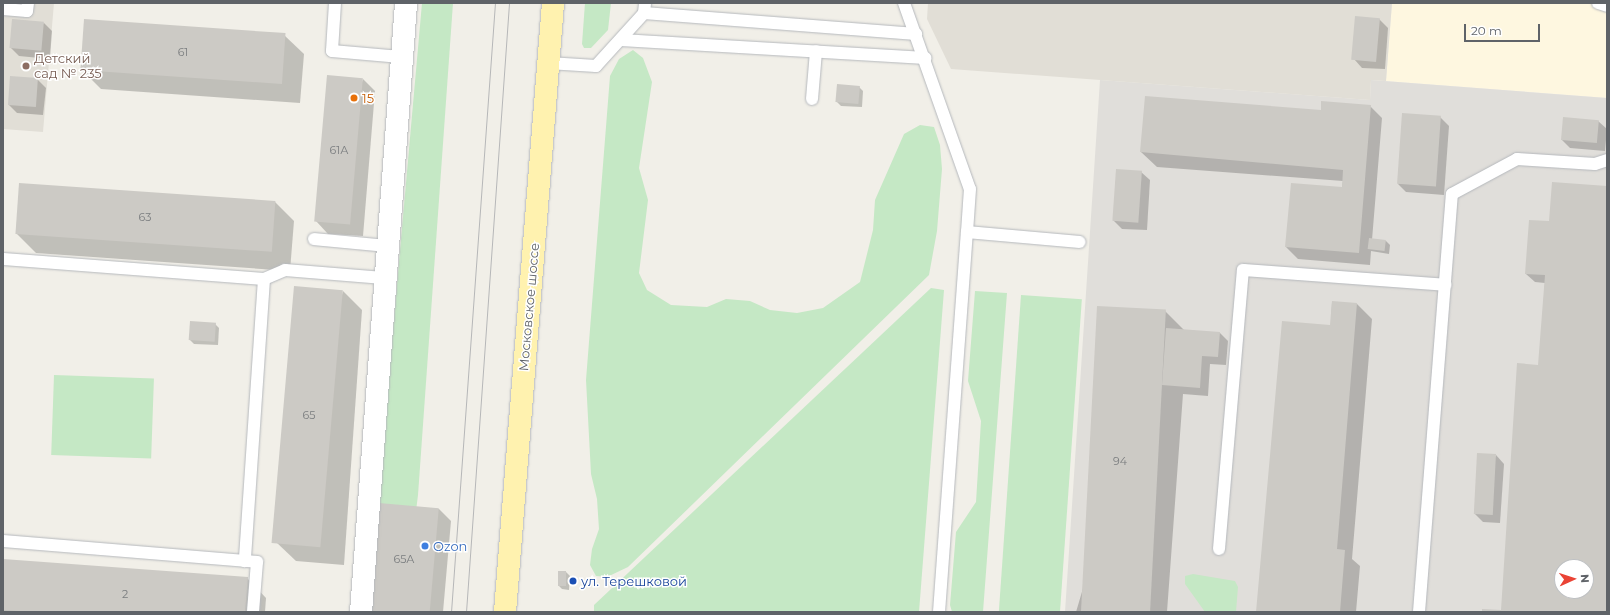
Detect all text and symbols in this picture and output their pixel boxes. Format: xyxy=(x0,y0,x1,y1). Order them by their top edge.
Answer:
scale bar xyxy=(1466,16,1542,42)
text: 20 m xyxy=(1471,23,1502,38)
house number: 61 xyxy=(178,45,188,59)
place label: Детский сад № 235 xyxy=(34,51,102,82)
marker: Детский сад № 235 xyxy=(21,61,31,71)
place label: 15 xyxy=(362,90,374,106)
marker: 15 xyxy=(349,93,359,103)
house number: 61А xyxy=(330,143,348,157)
house number: 63 xyxy=(139,210,151,224)
street label: Московское шоссе xyxy=(516,242,542,372)
house number: 65 xyxy=(303,408,315,422)
house number: 94 xyxy=(1113,454,1127,468)
place label: Ozon xyxy=(433,538,467,554)
marker: Ozon xyxy=(420,541,430,551)
house number: 65А xyxy=(393,552,415,566)
north arrow xyxy=(1554,559,1594,599)
place label: ул. Терешковой xyxy=(581,573,687,589)
text: N xyxy=(1578,574,1592,583)
marker: ул. Терешковой xyxy=(568,576,578,586)
house number: 2 xyxy=(122,587,128,601)

